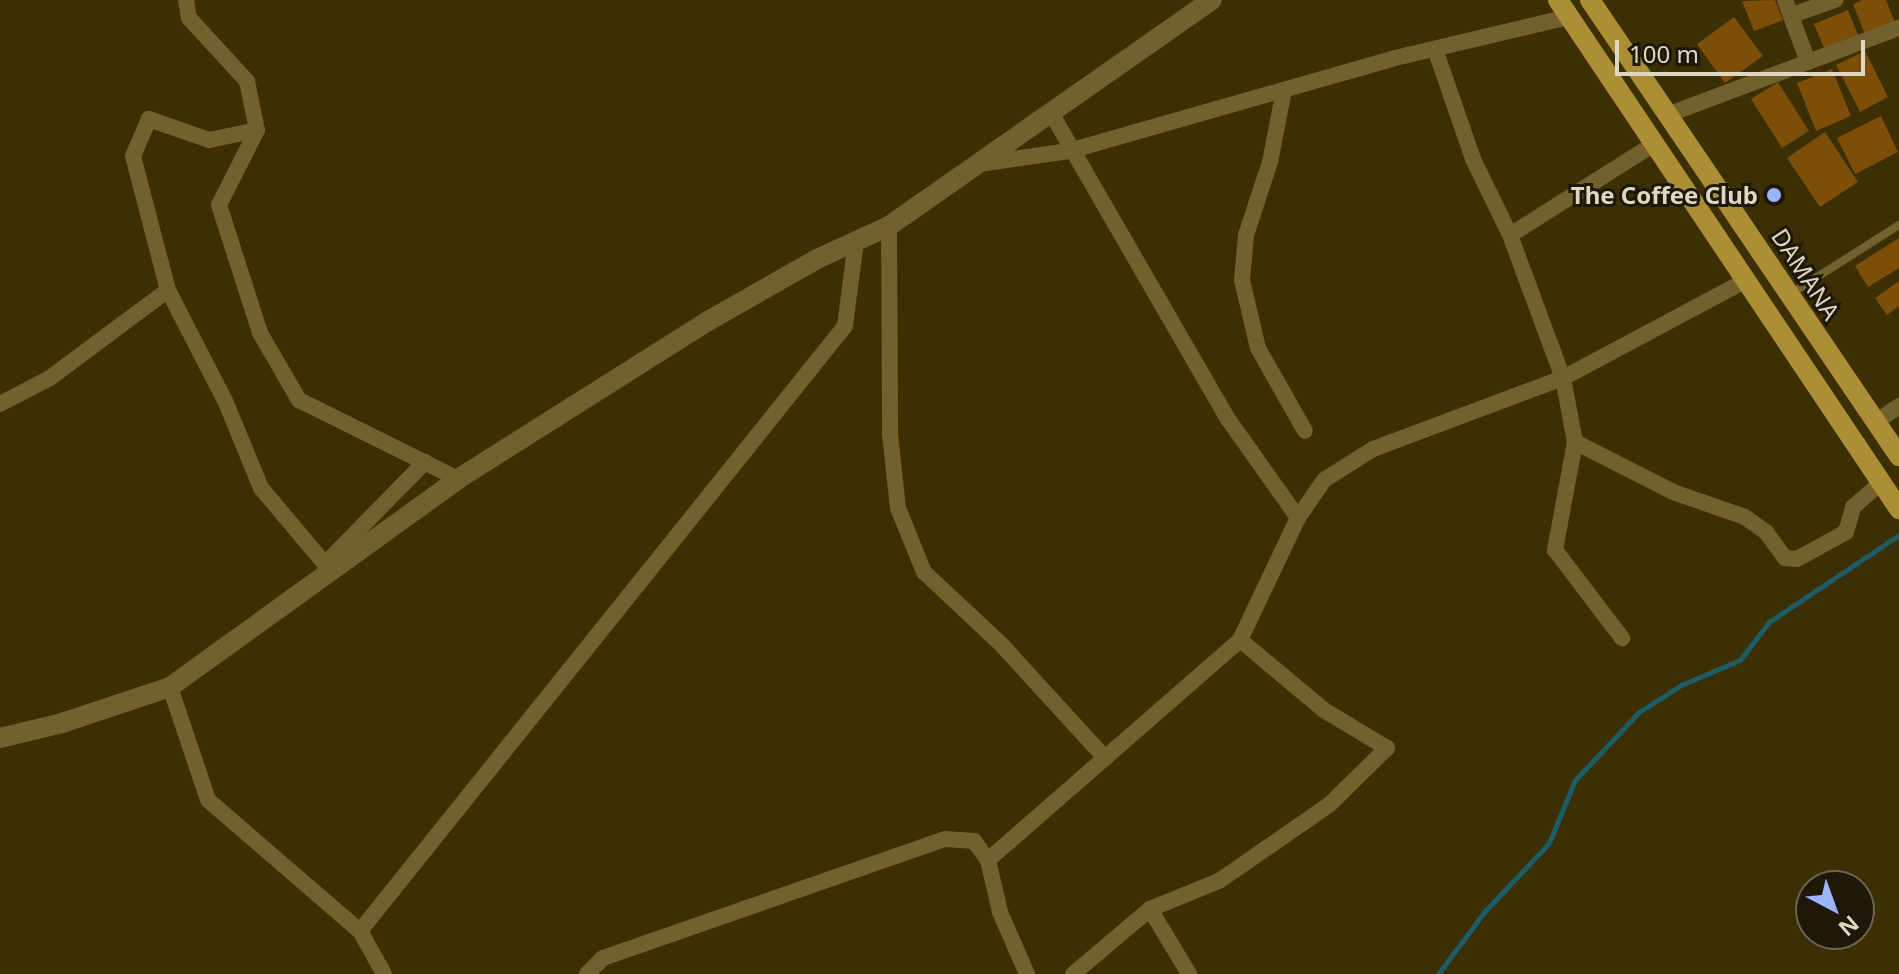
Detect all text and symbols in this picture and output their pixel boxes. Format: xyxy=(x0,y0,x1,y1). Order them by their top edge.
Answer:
scale bar xyxy=(1619,24,1869,74)
text: 100 m xyxy=(1629,37,1699,70)
place label: The Coffee Club xyxy=(1571,181,1758,209)
marker: The Coffee Club xyxy=(1765,186,1783,204)
street label: DAMANA xyxy=(1766,223,1846,325)
north arrow xyxy=(1795,870,1875,950)
text: N xyxy=(1833,909,1866,944)

